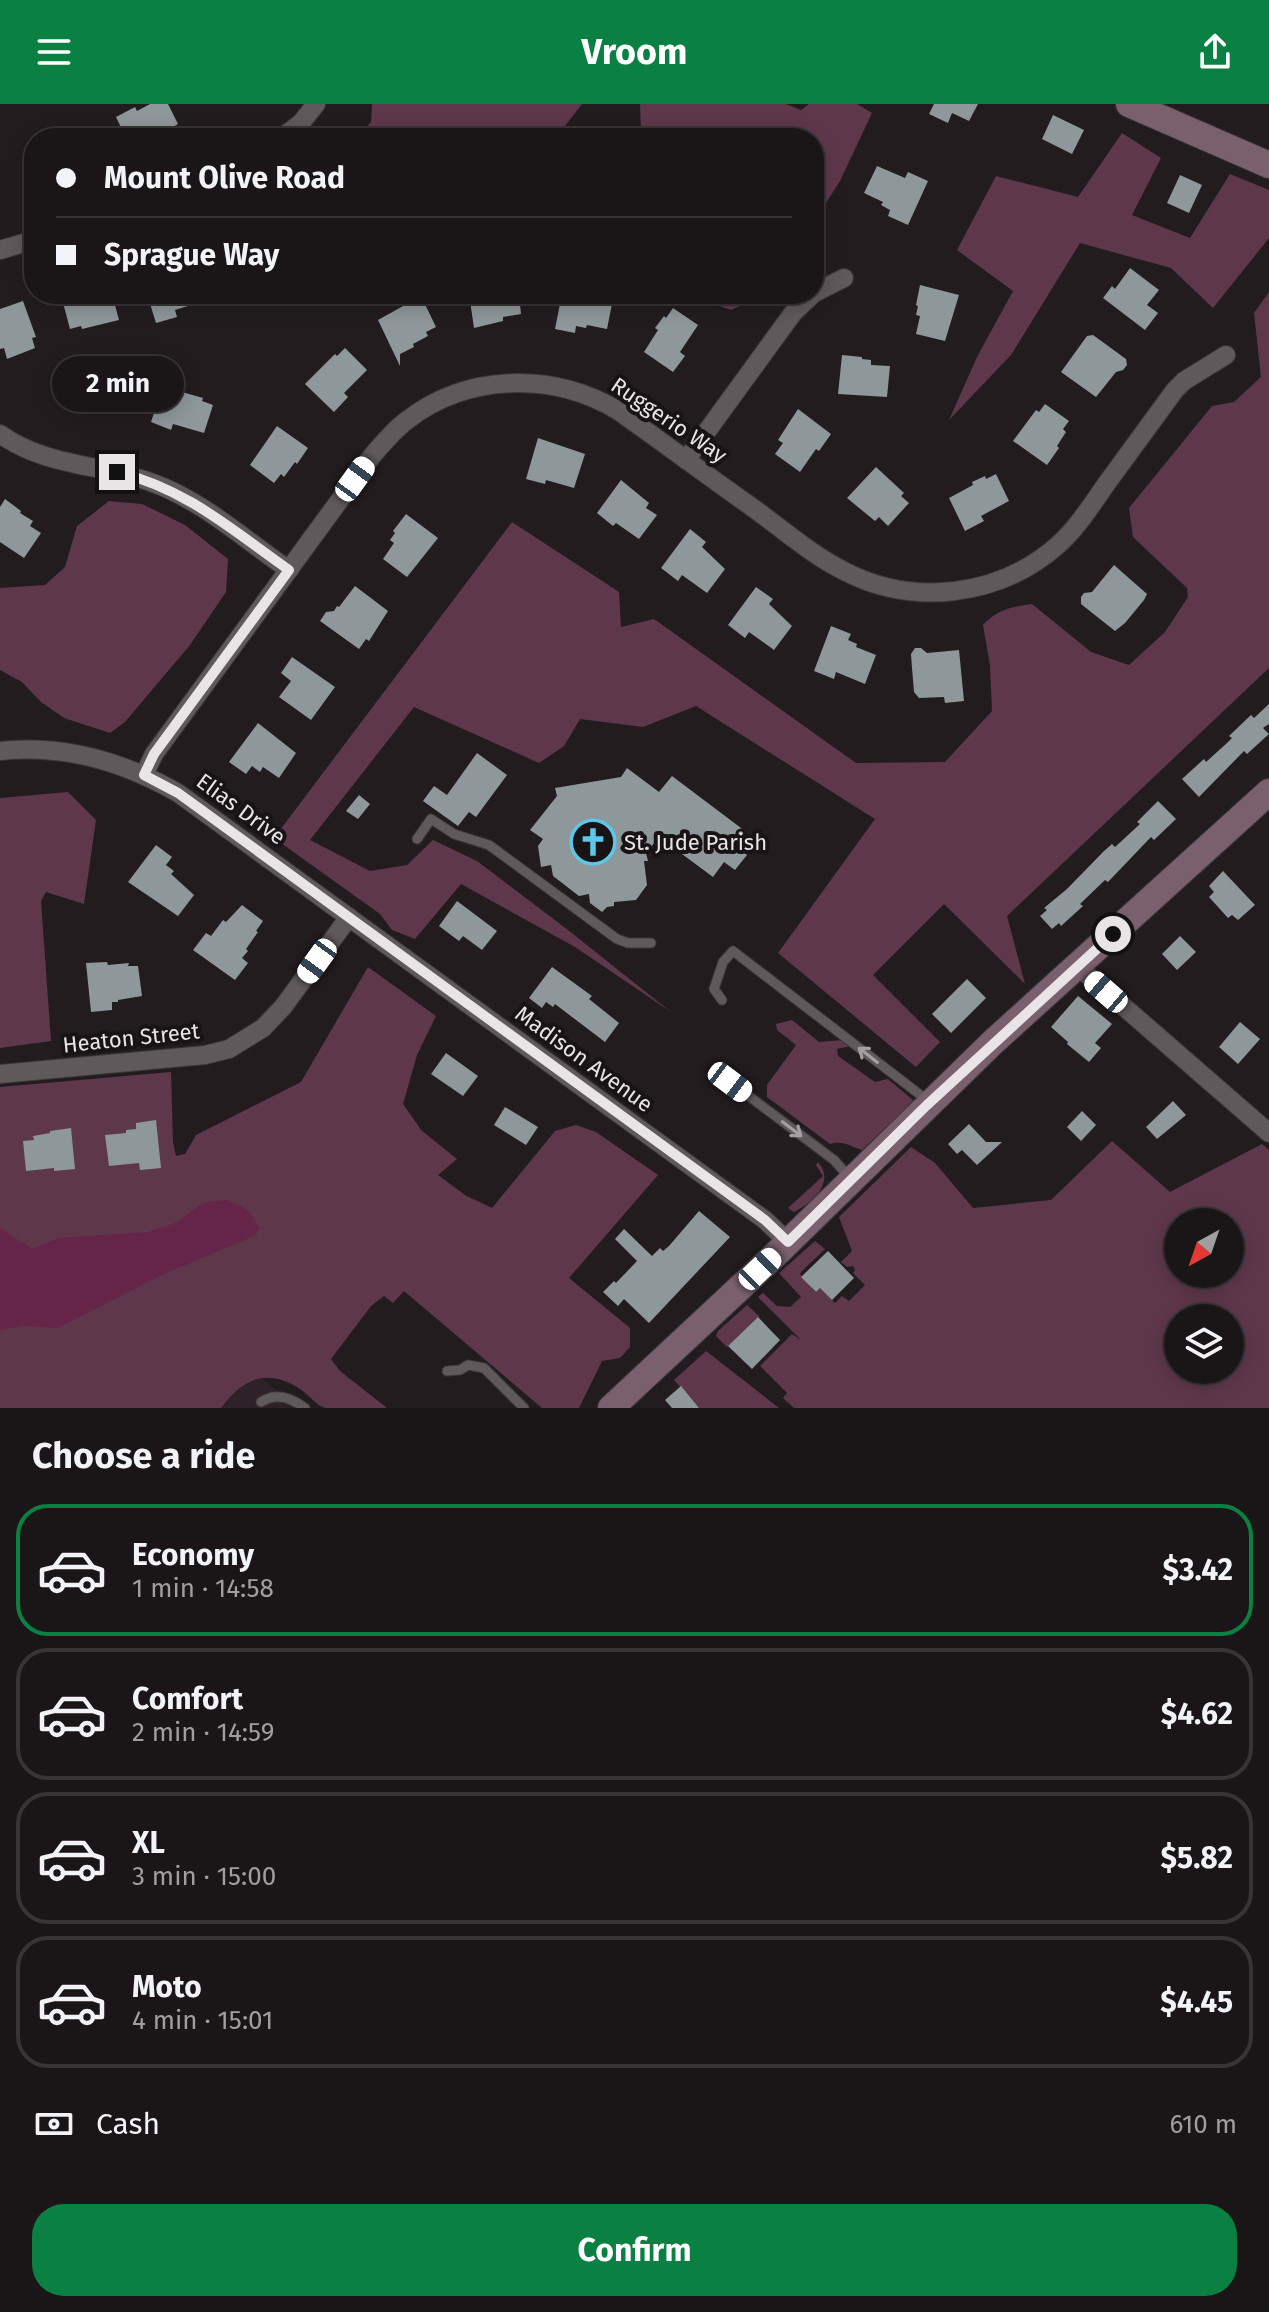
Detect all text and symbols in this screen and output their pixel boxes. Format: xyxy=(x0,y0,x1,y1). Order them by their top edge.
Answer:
icon: menu xyxy=(32,30,76,74)
text: Vroom xyxy=(582,30,687,74)
icon: share xyxy=(1193,30,1237,74)
text: Mount Olive Road xyxy=(104,160,345,196)
text: Sprague Way xyxy=(104,237,279,273)
callout: 2 min xyxy=(51,356,183,412)
text: 2 min xyxy=(86,368,150,399)
street label: Ruggerio Way xyxy=(606,371,732,469)
car xyxy=(331,453,379,505)
route end xyxy=(99,454,135,490)
street label: Elias Drive xyxy=(191,768,291,850)
church icon: St. Jude Parish xyxy=(569,818,617,866)
place label: St. Jude Parish xyxy=(624,829,767,856)
route start xyxy=(1095,916,1131,952)
car xyxy=(293,935,341,987)
car xyxy=(1080,967,1132,1017)
street label: Madison Avenue xyxy=(510,1000,658,1118)
street label: Heaton Street xyxy=(61,1017,201,1059)
one-way arrow xyxy=(858,1046,879,1063)
car xyxy=(704,1058,756,1106)
one-way arrow xyxy=(781,1120,802,1137)
north arrow xyxy=(1164,1208,1244,1288)
map controls xyxy=(1164,1208,1244,1384)
car xyxy=(734,1244,786,1294)
button: layers xyxy=(1164,1304,1244,1384)
text: Choose a ride xyxy=(32,1434,255,1478)
icon: car xyxy=(36,1534,108,1606)
text: Economy xyxy=(132,1537,254,1573)
text: $3.42 xyxy=(1163,1552,1233,1588)
text: 1 min · 14:58 xyxy=(132,1573,274,1604)
icon: car xyxy=(36,1678,108,1750)
text: Comfort xyxy=(132,1681,243,1717)
text: $4.62 xyxy=(1161,1696,1233,1732)
text: 2 min · 14:59 xyxy=(132,1717,274,1748)
icon: car xyxy=(36,1822,108,1894)
text: XL xyxy=(132,1825,165,1861)
text: $5.82 xyxy=(1161,1840,1233,1876)
text: 3 min · 15:00 xyxy=(132,1861,276,1892)
icon: car xyxy=(36,1966,108,2038)
text: Moto xyxy=(132,1969,202,2005)
text: $4.45 xyxy=(1160,1984,1233,2020)
text: 4 min · 15:01 xyxy=(132,2005,273,2036)
icon: cash xyxy=(32,2102,76,2146)
text: Cash xyxy=(96,2106,160,2142)
text: 610 m xyxy=(1169,2109,1237,2140)
button: Confirm xyxy=(32,2204,1237,2296)

